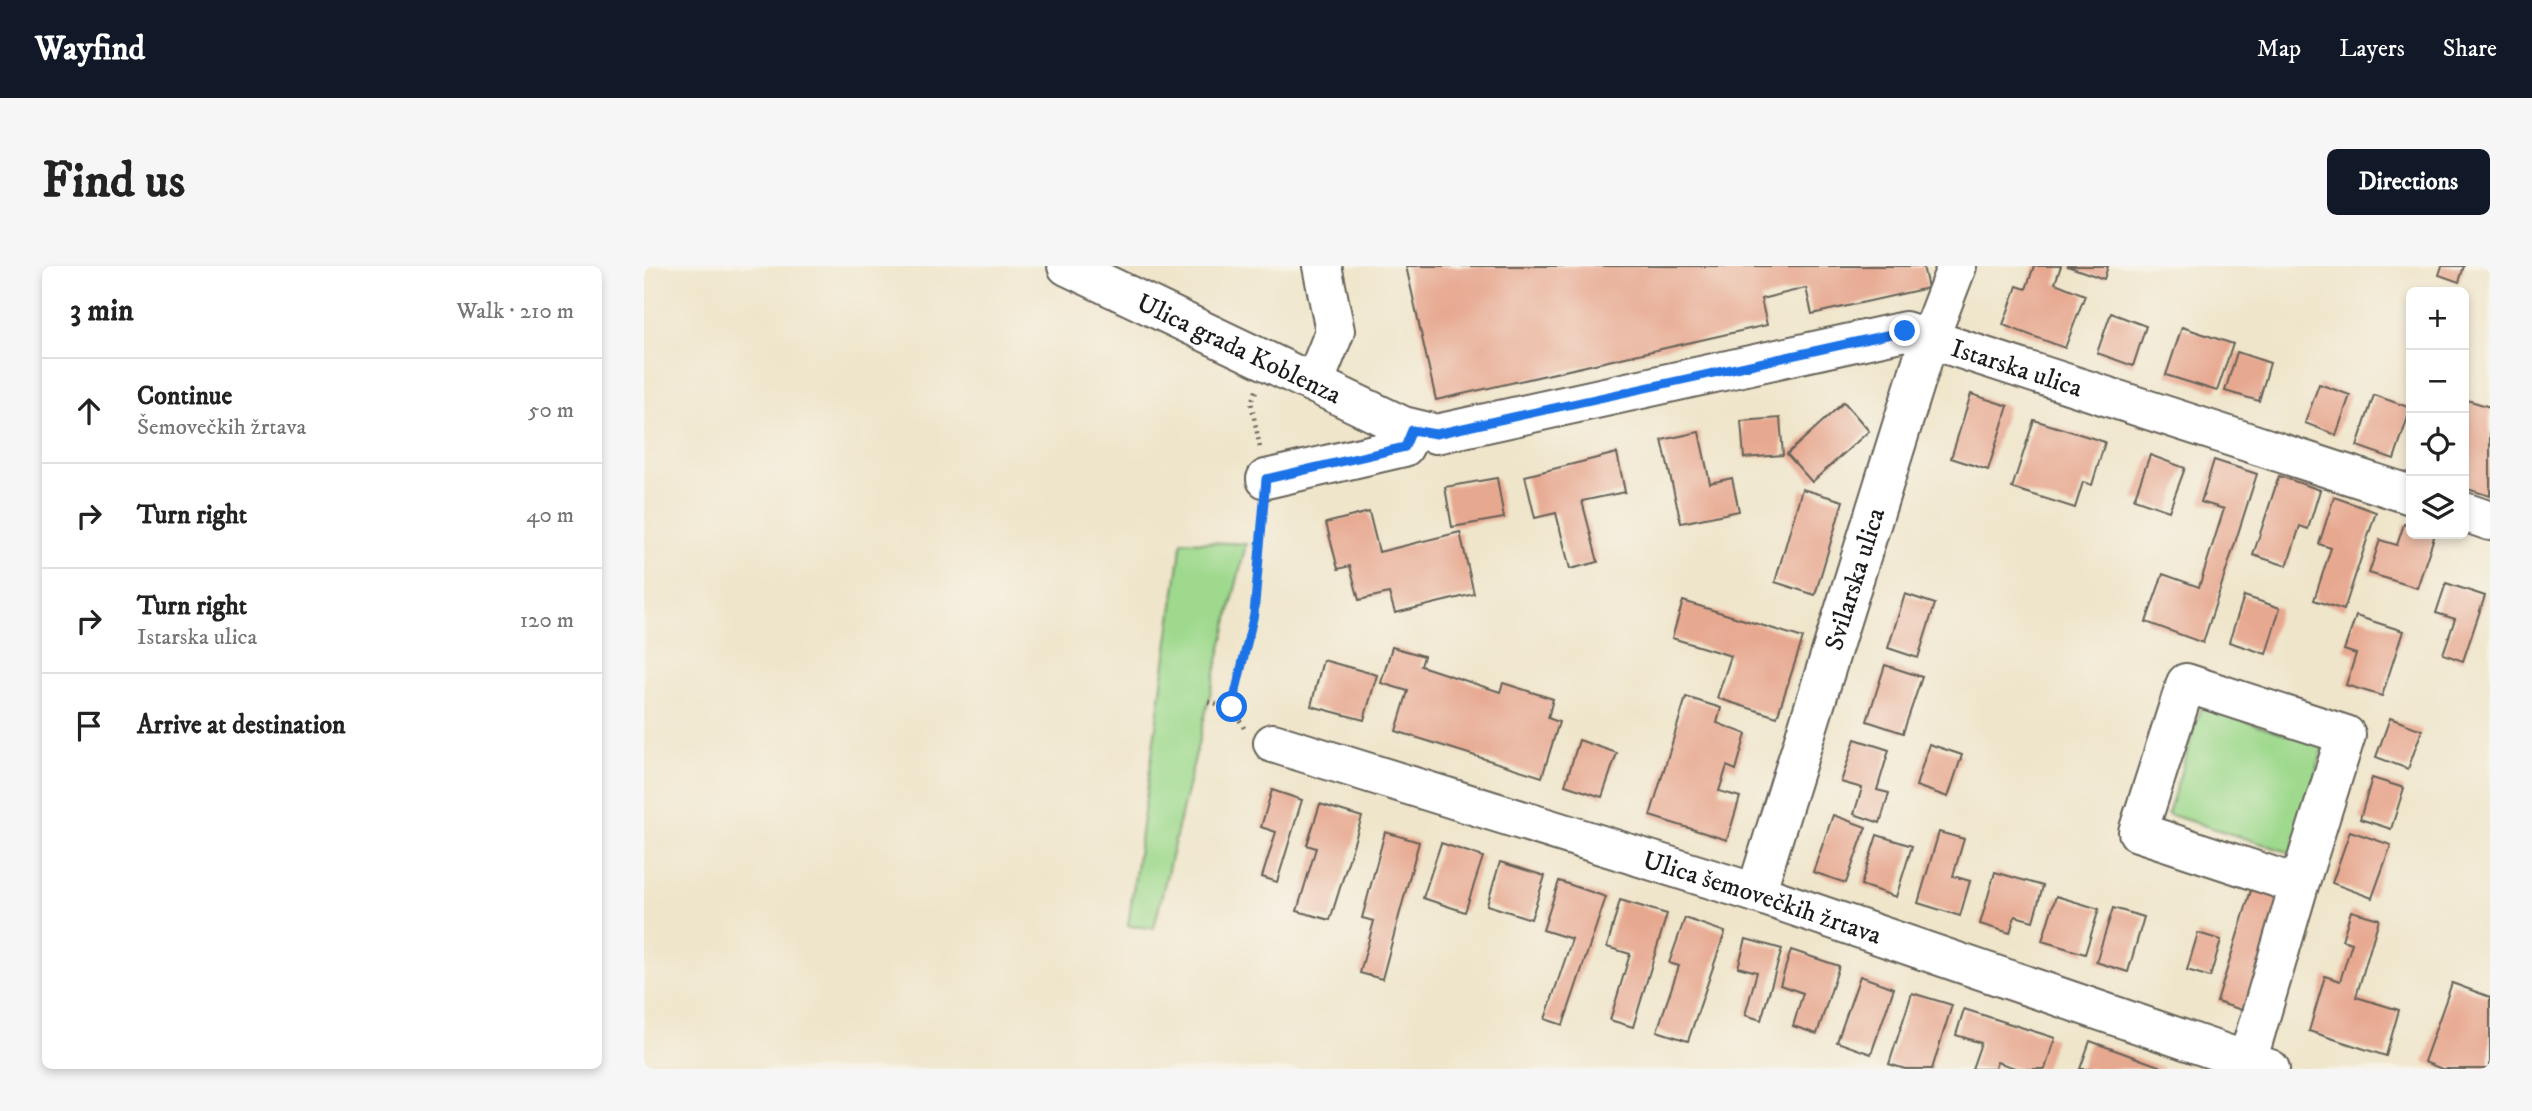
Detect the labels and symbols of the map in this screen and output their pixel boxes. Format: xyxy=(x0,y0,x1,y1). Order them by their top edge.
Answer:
street label: Ulica grada Koblenza xyxy=(1131,287,1346,412)
route end xyxy=(1889,315,1920,346)
street label: Istarska ulica xyxy=(1947,332,2086,405)
street label: Svilarska ulica xyxy=(1818,504,1893,655)
route start xyxy=(1216,691,1247,722)
street label: Ulica šemovečkih žrtava xyxy=(1639,844,1885,953)

